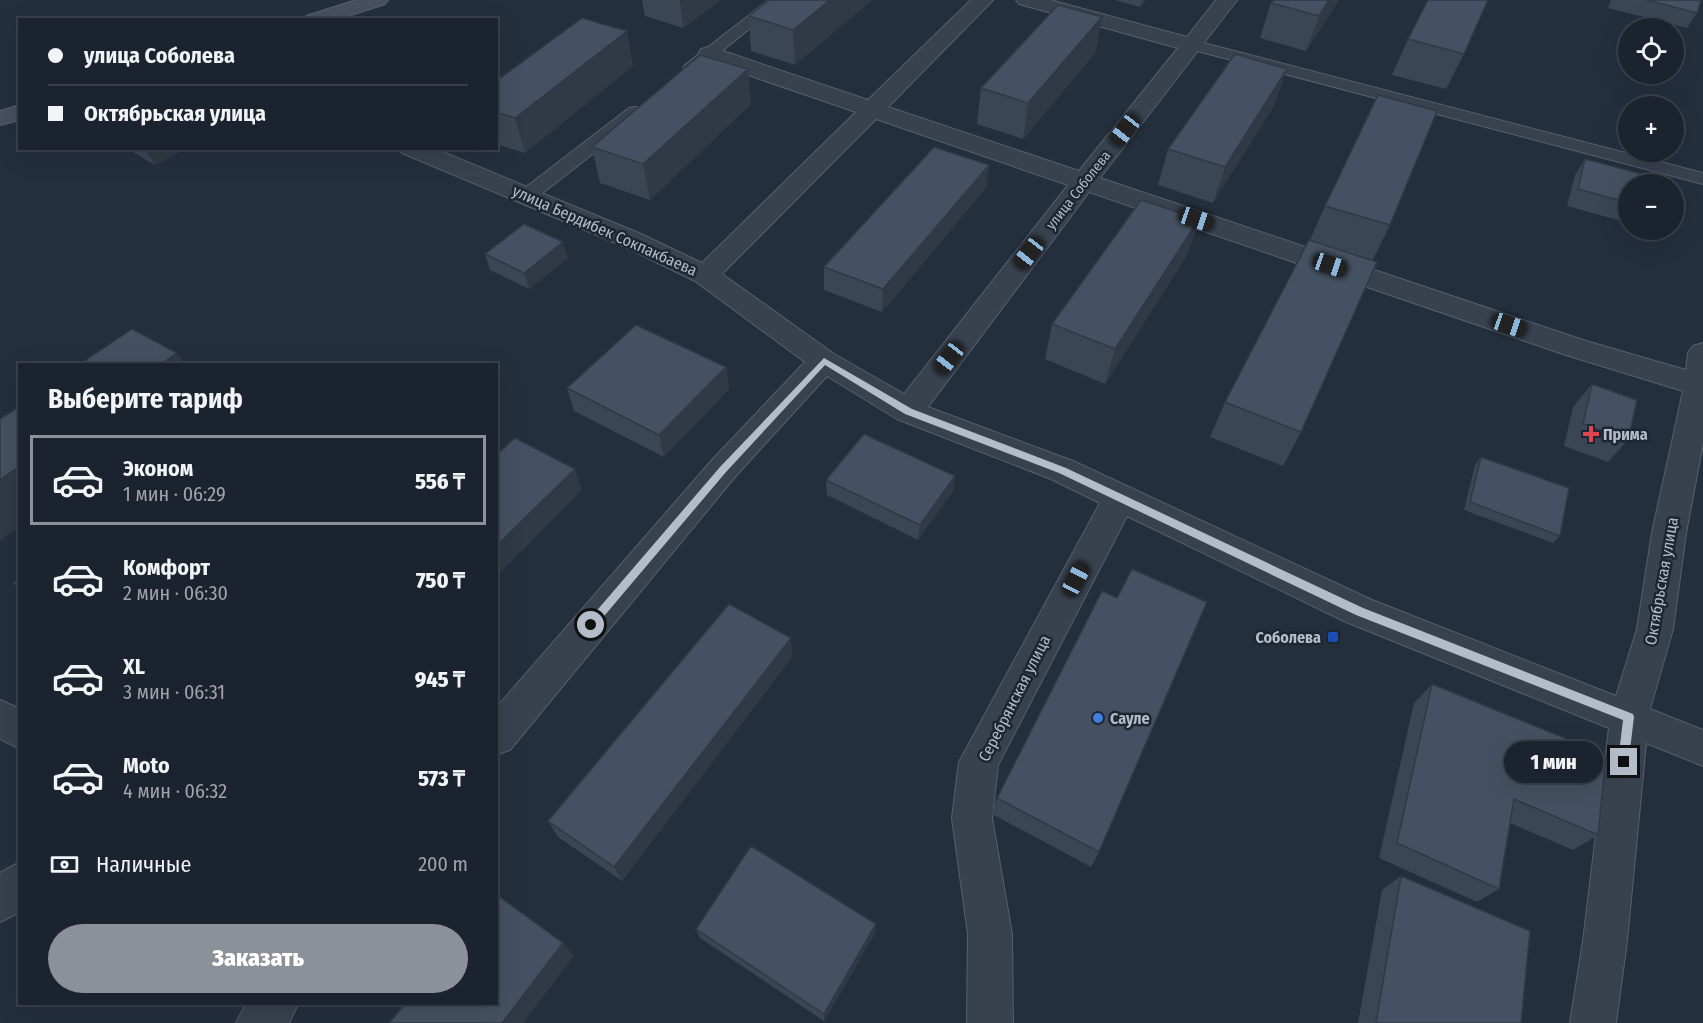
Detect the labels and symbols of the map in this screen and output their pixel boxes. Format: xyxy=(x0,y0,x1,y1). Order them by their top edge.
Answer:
car xyxy=(1107,110,1143,150)
street label: улица Соболева xyxy=(1042,148,1114,233)
street label: улица Бердибек Сокпакбаева xyxy=(510,181,700,280)
car xyxy=(1176,205,1216,233)
car xyxy=(1011,233,1047,273)
car xyxy=(1310,251,1350,279)
car xyxy=(1489,311,1529,339)
car xyxy=(931,338,967,378)
place label: Прима xyxy=(1603,425,1648,444)
marker: Прима xyxy=(1584,427,1598,441)
street label: Октябрьская улица xyxy=(1641,515,1682,647)
car xyxy=(1060,559,1092,599)
route start xyxy=(577,611,604,638)
place label: Соболева xyxy=(1255,628,1321,647)
marker: Соболева xyxy=(1326,630,1340,644)
street label: Серебрянская улица xyxy=(974,632,1055,764)
place label: Сауле xyxy=(1110,709,1150,728)
marker: Сауле xyxy=(1091,711,1105,725)
callout: 1 мин xyxy=(1504,741,1603,783)
route end xyxy=(1610,748,1637,775)

